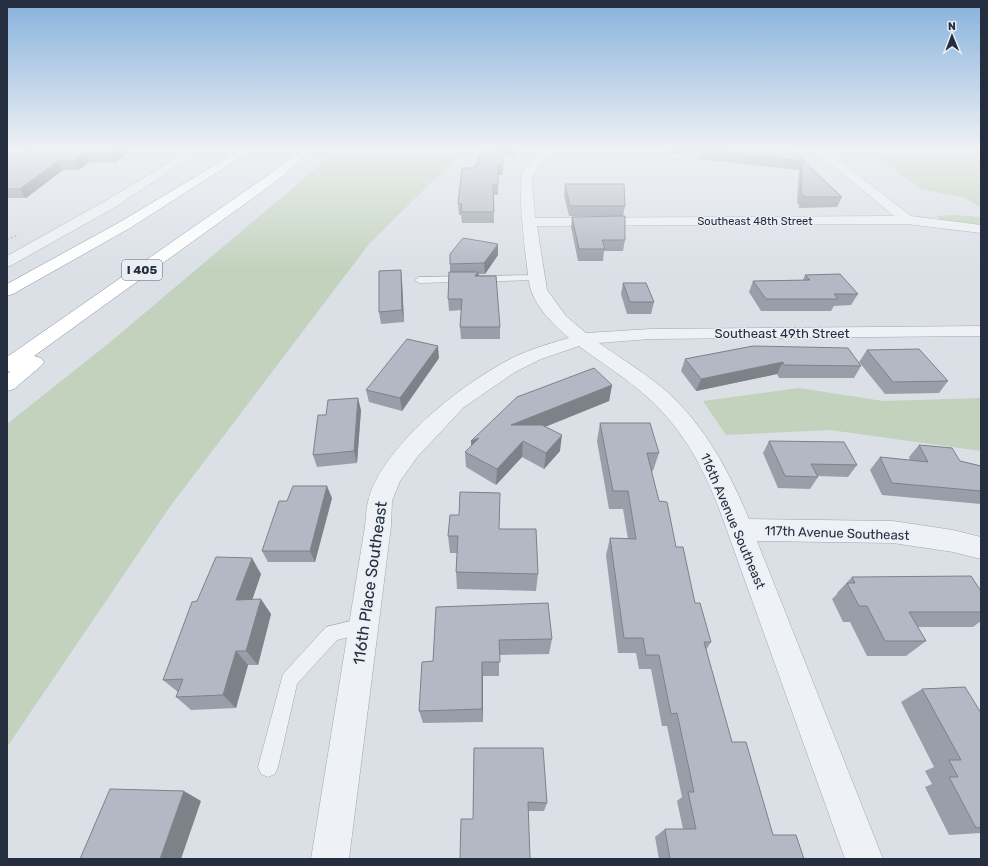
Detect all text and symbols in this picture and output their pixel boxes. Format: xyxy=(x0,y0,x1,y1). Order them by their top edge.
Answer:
north arrow xyxy=(932,16,972,56)
text: N xyxy=(948,20,956,33)
street label: Southeast 48th Street xyxy=(698,215,813,228)
road number: I 405 xyxy=(122,260,162,280)
street label: Southeast 49th Street xyxy=(714,326,850,341)
street label: 116th Avenue Southeast xyxy=(698,451,768,591)
street label: 116th Place Southeast xyxy=(349,500,391,666)
street label: 117th Avenue Southeast xyxy=(764,523,910,543)

